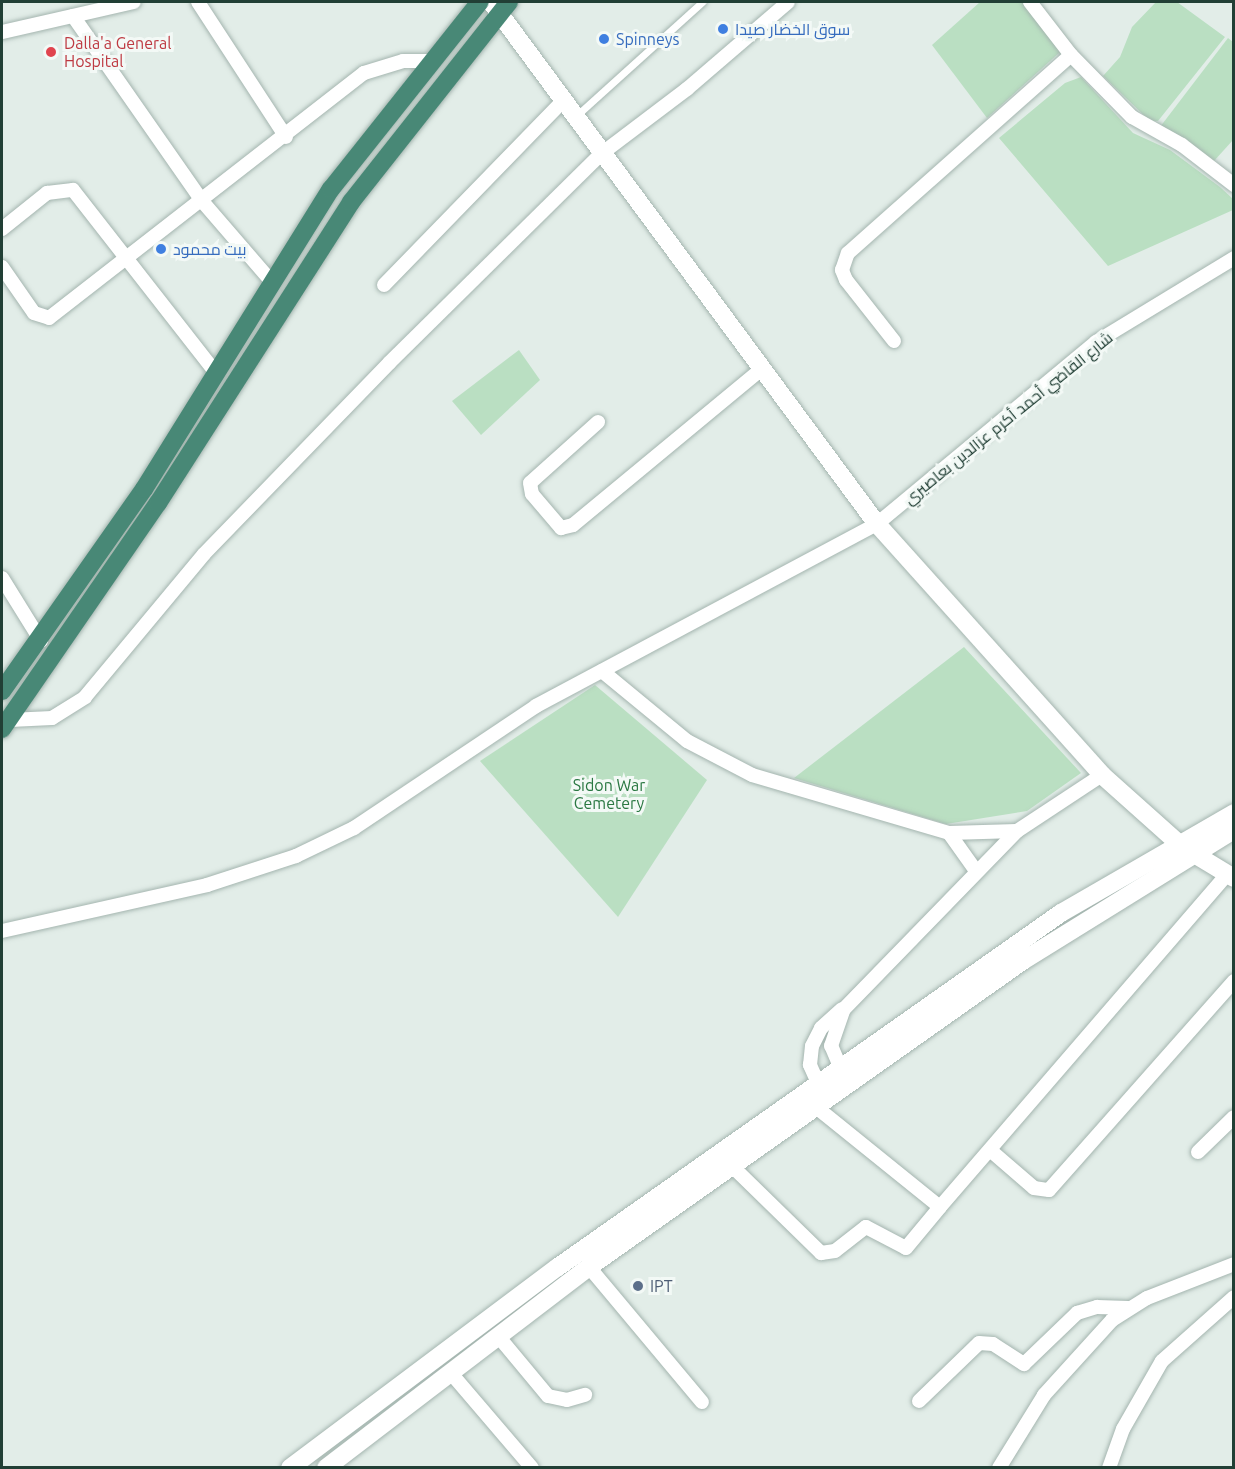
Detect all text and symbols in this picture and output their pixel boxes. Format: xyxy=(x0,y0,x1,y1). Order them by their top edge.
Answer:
place label: سوق الخضار صيدا xyxy=(735,19,850,39)
marker: سوق الخضار صيدا xyxy=(716,22,730,36)
place label: Spinneys xyxy=(616,29,679,49)
marker: Spinneys xyxy=(597,32,611,46)
place label: Dalla'a General Hospital xyxy=(64,33,172,71)
marker: Dalla'a General Hospital xyxy=(42,43,60,61)
place label: بيت محمود xyxy=(173,239,246,259)
marker: بيت محمود xyxy=(154,242,168,256)
street label: شارع القاضي أحمد أكرم عزالدين بعاصيري xyxy=(900,328,1116,508)
park label: Sidon War Cemetery xyxy=(573,775,645,813)
place label: IPT xyxy=(650,1276,673,1296)
marker: IPT xyxy=(631,1279,645,1293)

